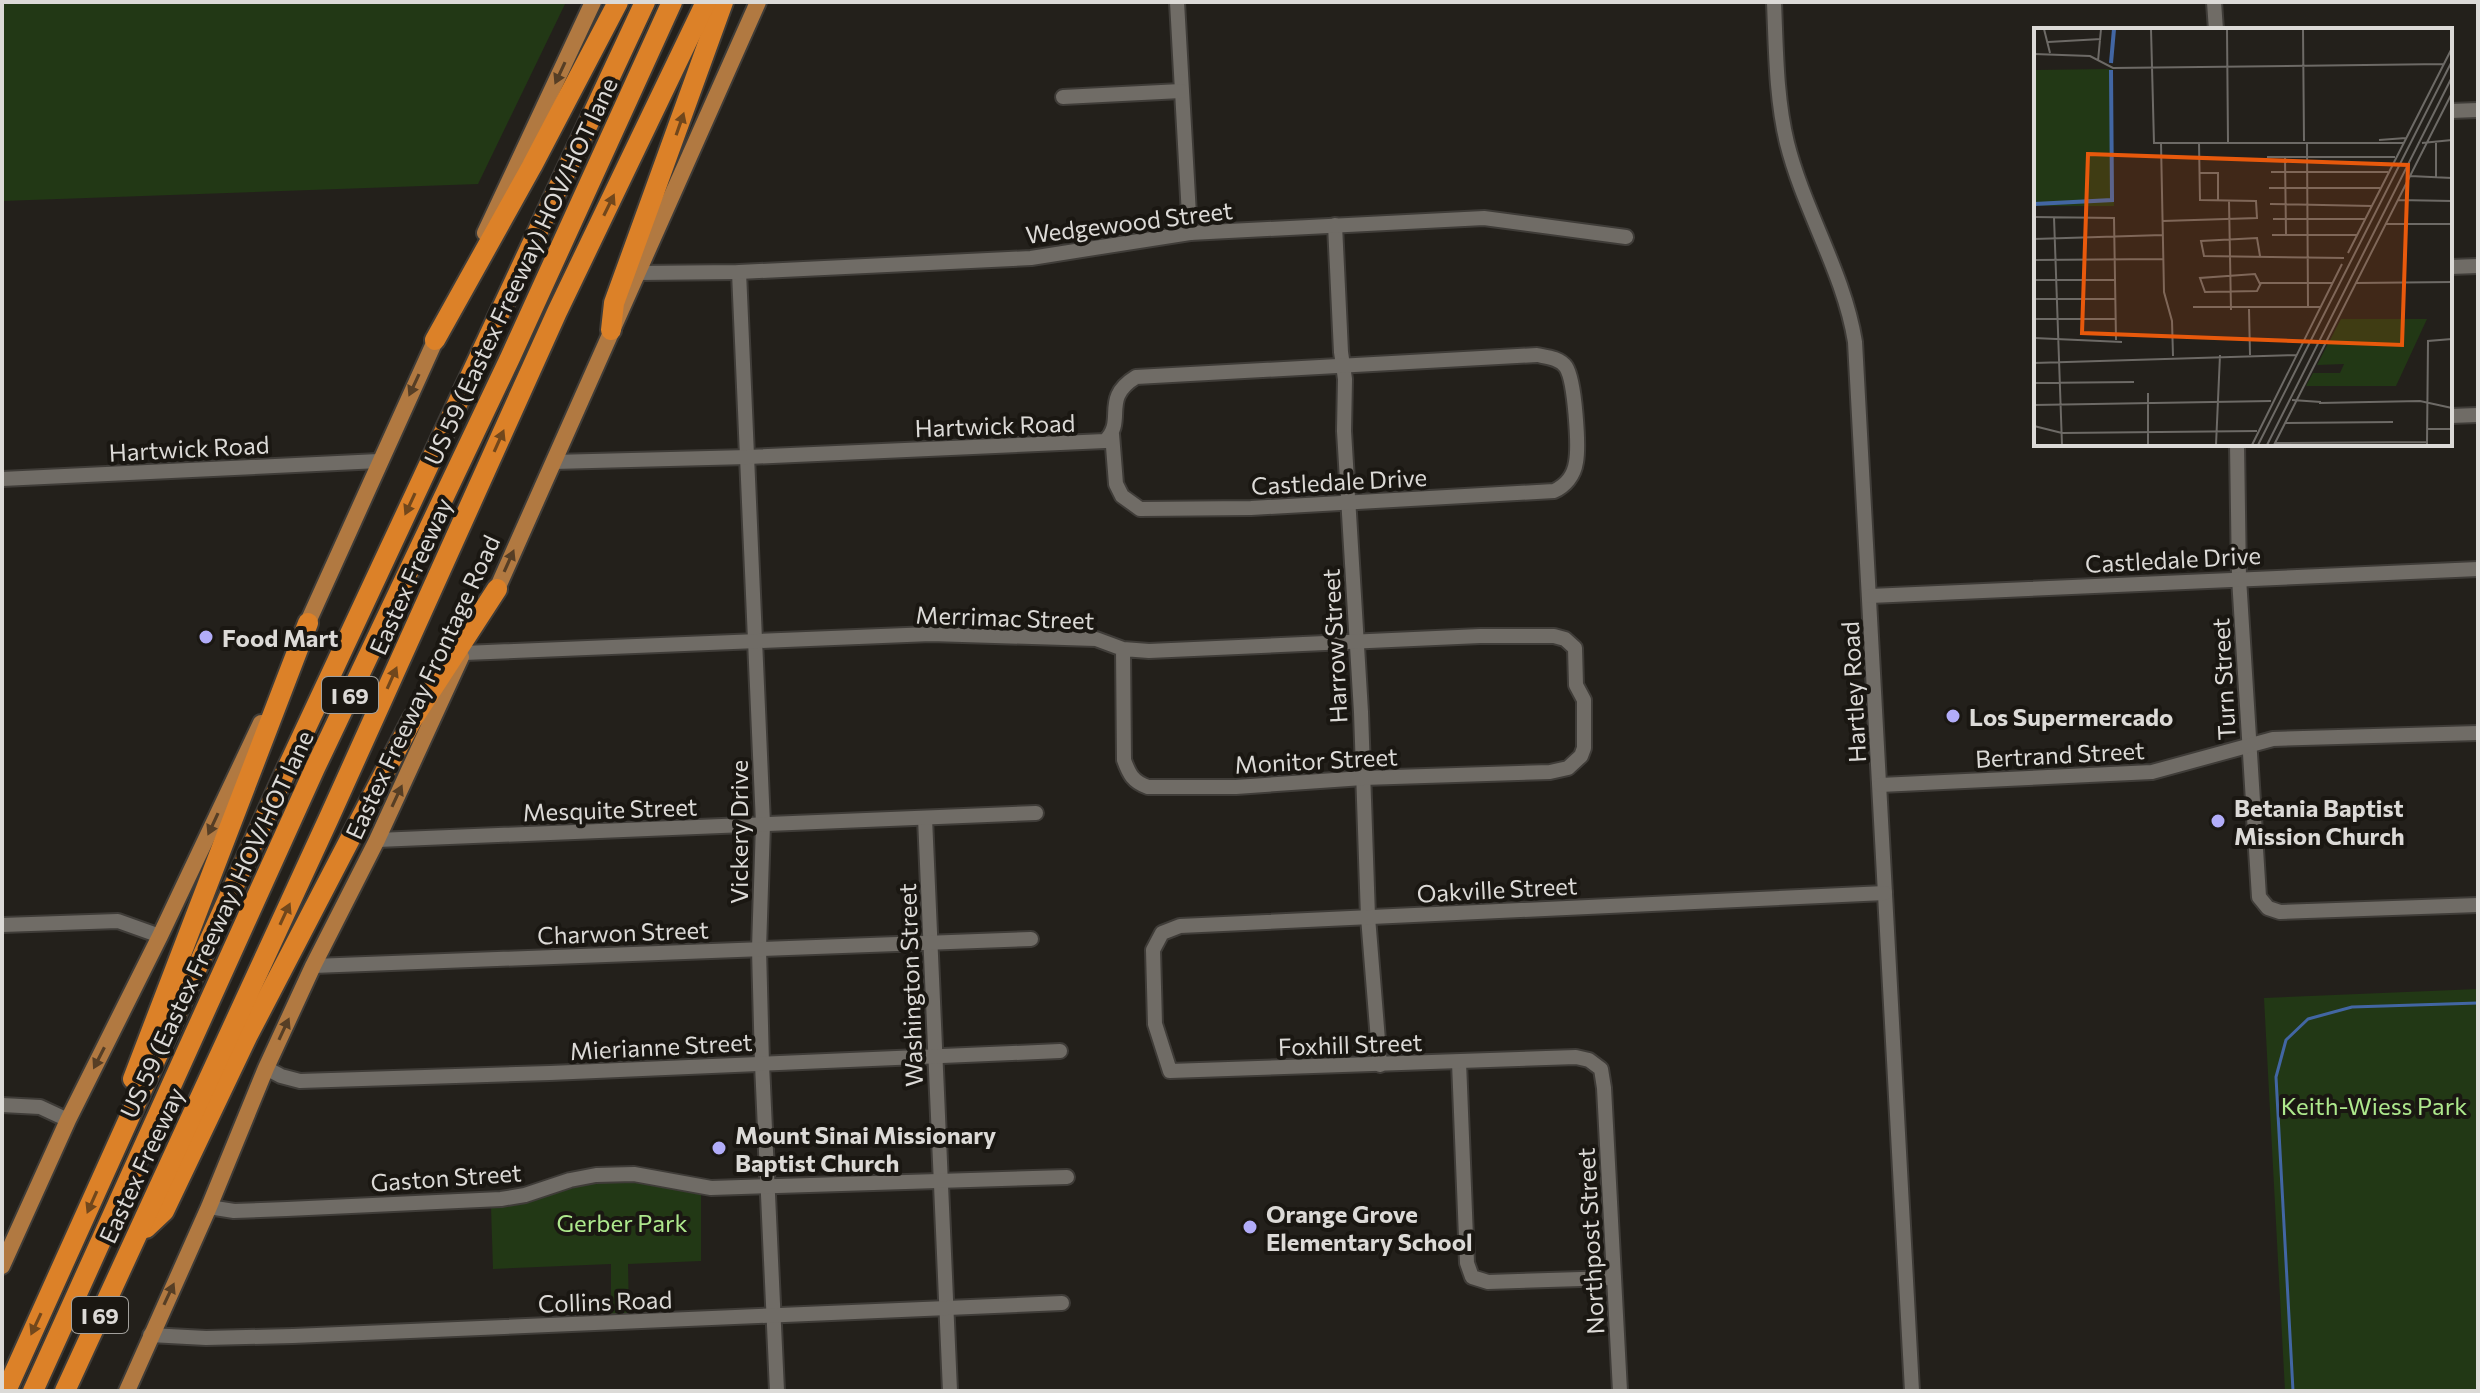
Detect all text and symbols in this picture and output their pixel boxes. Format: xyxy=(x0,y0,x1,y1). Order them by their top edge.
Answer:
inset map xyxy=(2034,28,2452,446)
one-way arrow xyxy=(553,61,567,84)
street label: US 59 (Eastex Freeway) HOV/HOT lane xyxy=(417,73,623,469)
one-way arrow xyxy=(674,112,687,136)
one-way arrow xyxy=(602,194,616,217)
street label: Wedgewood Street xyxy=(1024,195,1234,249)
one-way arrow xyxy=(407,373,421,396)
street label: Hartwick Road xyxy=(914,408,1076,442)
street label: Hartwick Road xyxy=(108,429,270,467)
one-way arrow xyxy=(492,429,506,452)
street label: Castledale Drive xyxy=(1250,462,1428,500)
one-way arrow xyxy=(404,492,417,516)
street label: Eastex Freeway xyxy=(362,493,458,659)
street label: Eastex Freeway Frontage Road xyxy=(339,530,505,844)
street label: Castledale Drive xyxy=(2084,540,2262,578)
one-way arrow xyxy=(503,549,516,573)
street label: Harrow Street xyxy=(1315,568,1353,724)
street label: Merrimac Street xyxy=(915,599,1095,635)
street label: Turn Street xyxy=(2205,617,2241,741)
street label: Hartley Road xyxy=(1835,621,1871,763)
place label: Food Mart xyxy=(222,623,338,652)
marker: Food Mart xyxy=(197,628,215,646)
one-way arrow xyxy=(385,666,399,689)
road number: I 69 xyxy=(322,677,378,713)
place label: Los Supermercado xyxy=(1969,702,2173,731)
marker: Los Supermercado xyxy=(1944,707,1962,725)
street label: US 59 (Eastex Freeway) HOV/HOT lane xyxy=(113,726,319,1122)
street label: Bertrand Street xyxy=(1975,735,2146,773)
street label: Monitor Street xyxy=(1234,741,1398,779)
street label: Vickery Drive xyxy=(724,760,753,904)
one-way arrow xyxy=(390,784,404,807)
street label: Mesquite Street xyxy=(522,791,698,827)
place label: Betania Baptist Mission Church xyxy=(2234,793,2405,850)
marker: Betania Baptist Mission Church xyxy=(2209,812,2227,830)
one-way arrow xyxy=(206,813,220,836)
street label: Oakville Street xyxy=(1416,870,1578,908)
street label: Washington Street xyxy=(892,883,928,1087)
one-way arrow xyxy=(278,903,291,926)
street label: Charwon Street xyxy=(537,915,709,949)
one-way arrow xyxy=(277,1018,290,1041)
street label: Mierianne Street xyxy=(569,1027,753,1065)
street label: Foxhill Street xyxy=(1277,1027,1423,1061)
one-way arrow xyxy=(92,1047,106,1070)
street label: Eastex Freeway xyxy=(92,1082,190,1248)
park label: Keith-Wiess Park xyxy=(2281,1091,2467,1120)
place label: Mount Sinai Missionary Baptist Church xyxy=(735,1120,996,1177)
marker: Mount Sinai Missionary Baptist Church xyxy=(710,1139,728,1157)
street label: Northpost Street xyxy=(1571,1147,1609,1335)
street label: Gaston Street xyxy=(370,1157,523,1197)
one-way arrow xyxy=(85,1190,98,1213)
place label: Orange Grove Elementary School xyxy=(1266,1199,1473,1256)
park label: Gerber Park xyxy=(556,1208,688,1237)
marker: Orange Grove Elementary School xyxy=(1241,1218,1259,1236)
one-way arrow xyxy=(162,1282,176,1305)
street label: Collins Road xyxy=(537,1284,673,1318)
road number: I 69 xyxy=(72,1297,128,1333)
one-way arrow xyxy=(29,1313,43,1336)

